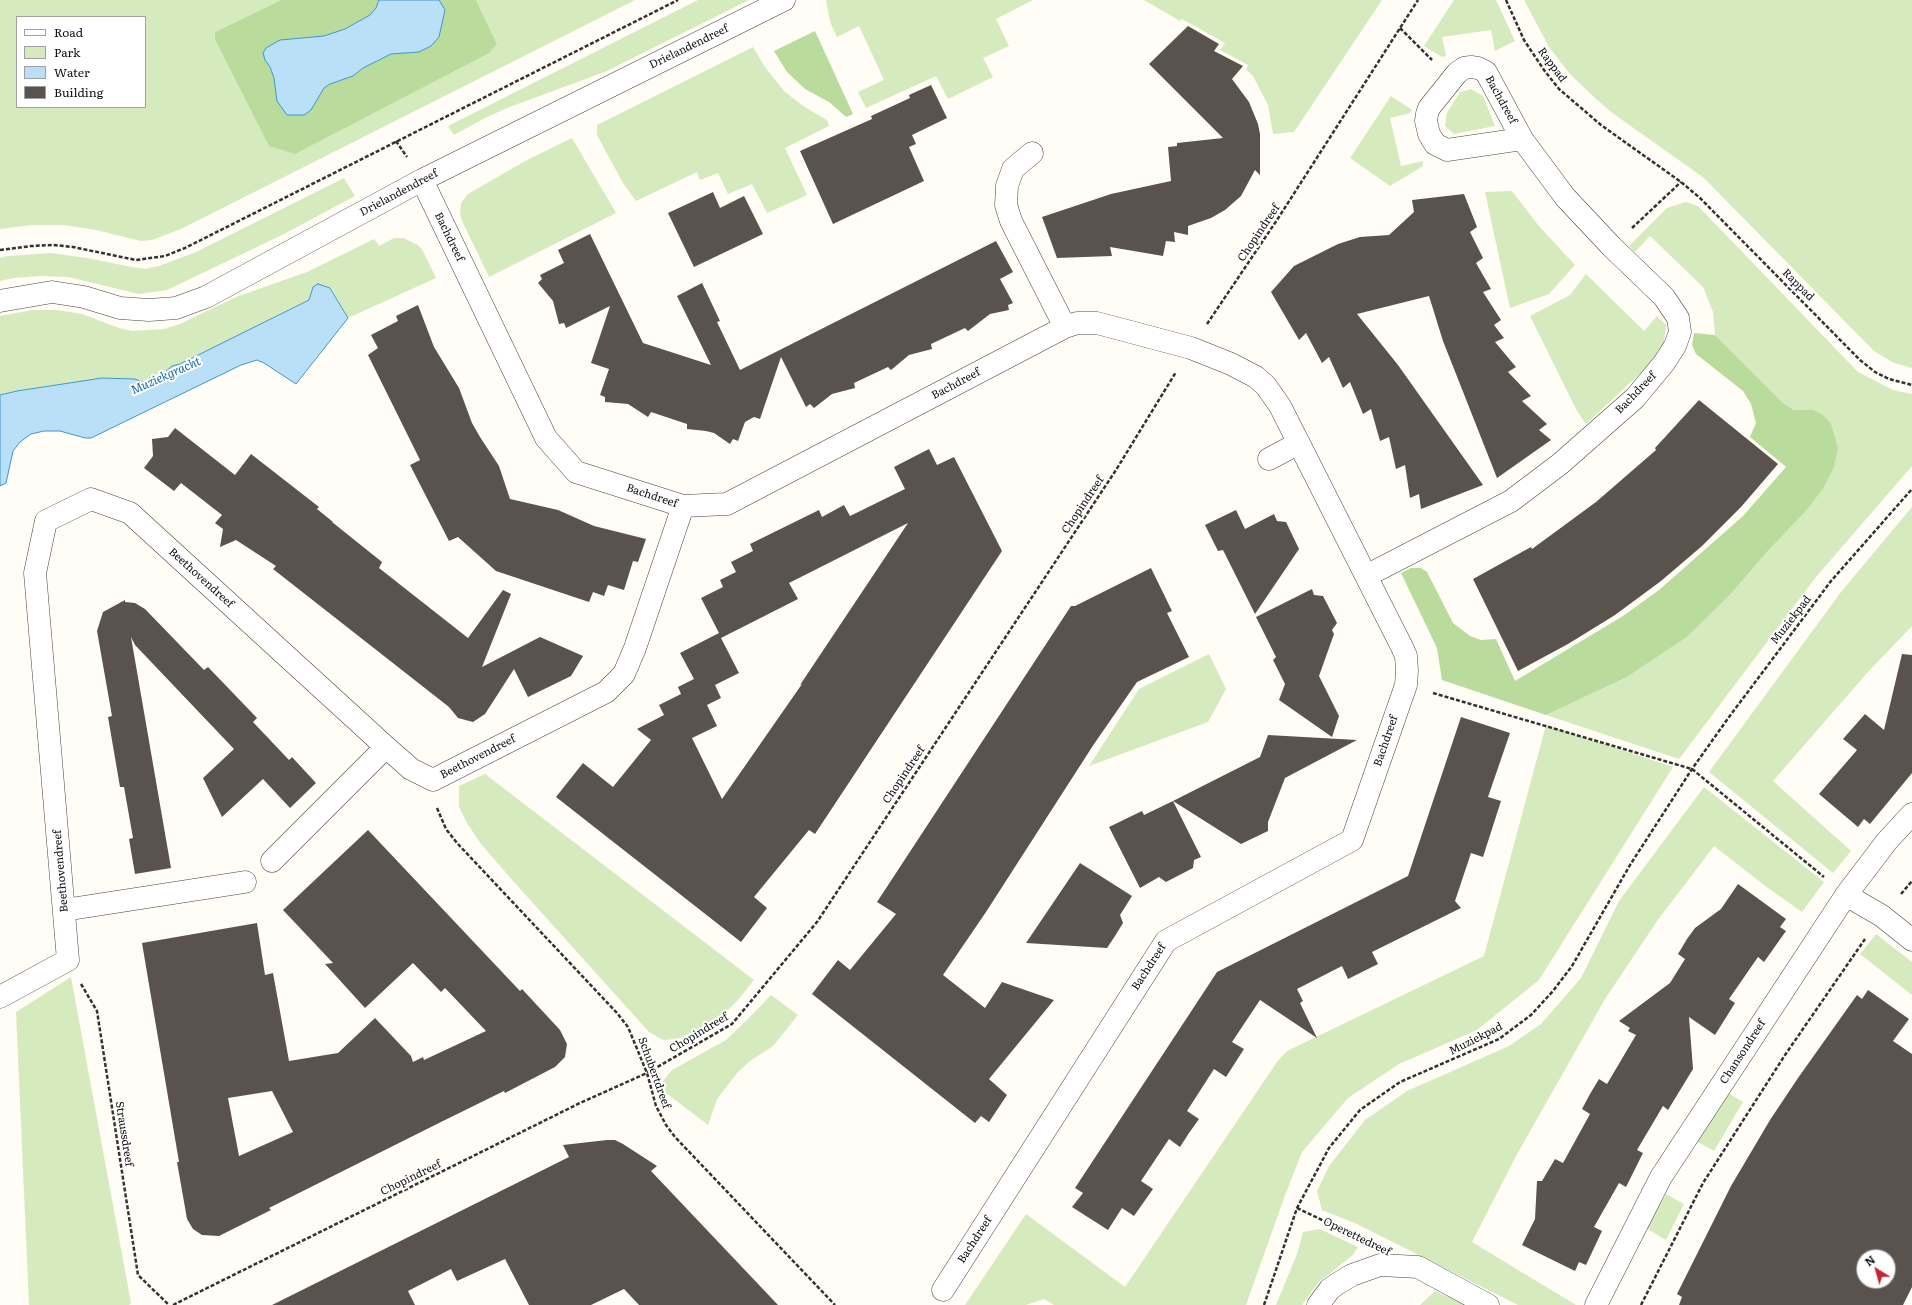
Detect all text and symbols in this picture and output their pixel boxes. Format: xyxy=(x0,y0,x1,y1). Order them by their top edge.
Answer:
legend xyxy=(16,16,146,108)
street label: Drielandendreef xyxy=(647,22,731,72)
text: Road xyxy=(54,23,83,41)
text: Park xyxy=(54,43,80,61)
street label: Rappad xyxy=(1535,45,1569,85)
text: Water xyxy=(54,63,90,81)
street label: Bachdreef xyxy=(1482,74,1520,126)
text: Building xyxy=(54,83,103,101)
street label: Drielandendreef xyxy=(358,167,440,219)
street label: Chopindreef xyxy=(1235,202,1283,264)
street label: Bachdreef xyxy=(431,210,467,264)
street label: Rappad xyxy=(1779,266,1817,304)
water label: Muziekgracht xyxy=(129,354,203,398)
street label: Bachdreef xyxy=(929,366,983,402)
street label: Bachdreef xyxy=(1613,369,1659,417)
street label: Chopindreef xyxy=(1059,474,1107,536)
street label: Bachdreef xyxy=(625,482,679,510)
street label: Beethovendreef xyxy=(166,545,236,611)
street label: Muziekpad xyxy=(1768,593,1814,647)
street label: Bachdreef xyxy=(1371,714,1401,768)
street label: Beethovendreef xyxy=(438,732,518,782)
street label: Chopindreef xyxy=(880,744,928,806)
street label: Beethovendreef xyxy=(51,829,71,913)
street label: Bachdreef xyxy=(1129,941,1169,993)
street label: Chopindreef xyxy=(667,1010,731,1056)
street label: Chansondreef xyxy=(1717,1017,1769,1087)
street label: Muziekpad xyxy=(1447,1020,1505,1058)
street label: Schubertdreef xyxy=(635,1035,673,1111)
street label: Straussdreef xyxy=(112,1100,136,1168)
street label: Chopindreef xyxy=(378,1158,444,1198)
street label: Bachdreef xyxy=(955,1214,995,1266)
street label: Operettedreef xyxy=(1321,1215,1393,1259)
north arrow xyxy=(1856,1249,1896,1289)
text: N xyxy=(1861,1251,1878,1269)

